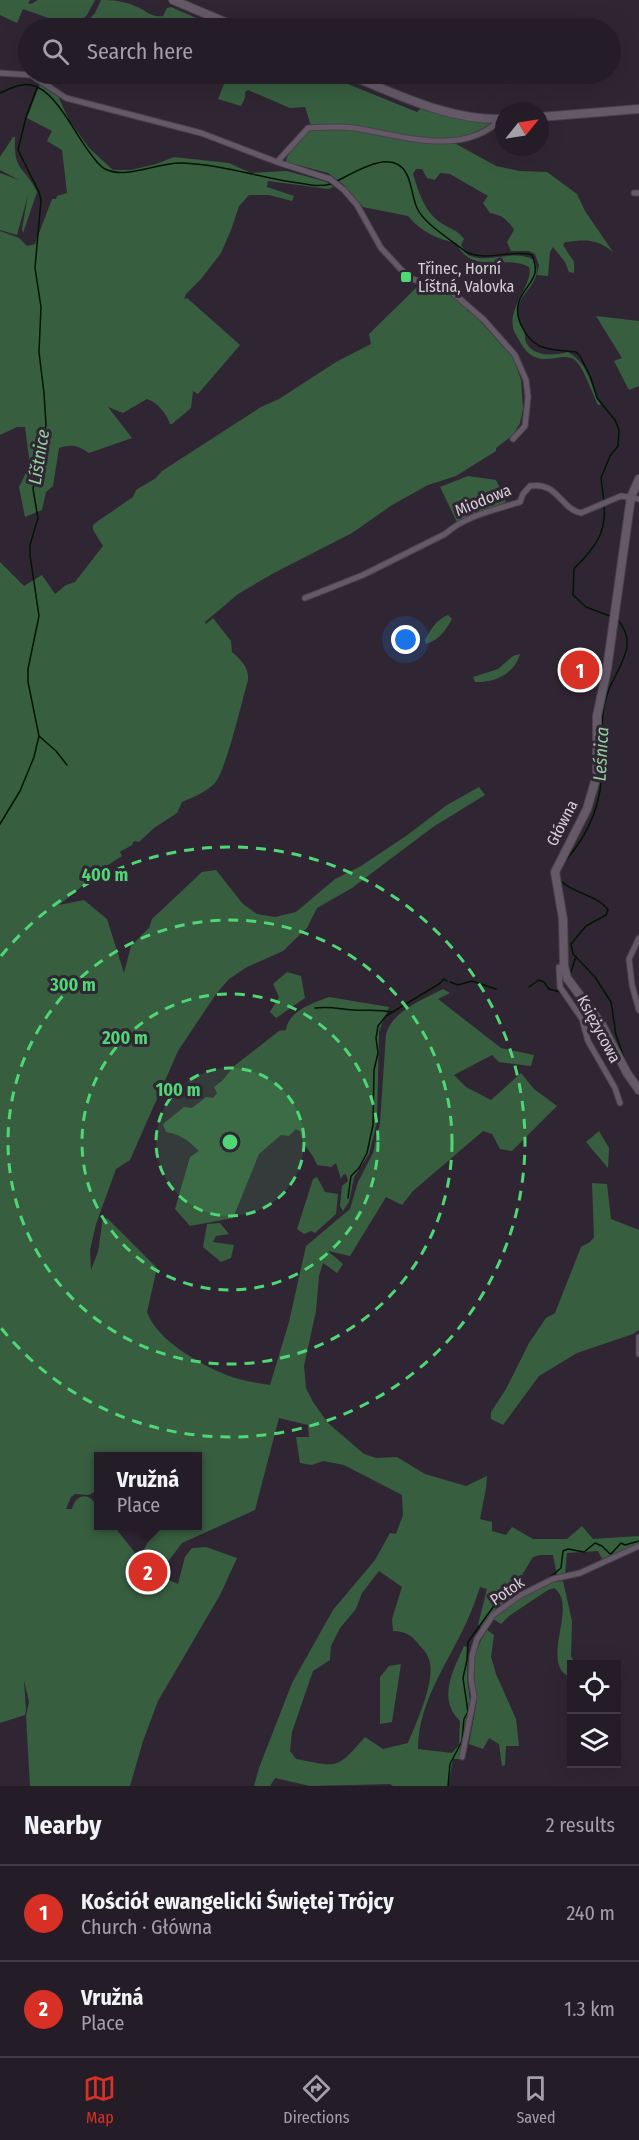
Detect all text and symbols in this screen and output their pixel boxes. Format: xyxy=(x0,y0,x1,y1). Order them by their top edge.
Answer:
search box xyxy=(18,18,621,84)
icon: search xyxy=(39,35,72,68)
text: Search here xyxy=(87,38,193,65)
north arrow xyxy=(495,102,549,156)
place label: Třinec, Horní Líštná, Valovka xyxy=(418,259,514,296)
marker: Třinec, Horní Líštná, Valovka xyxy=(399,270,413,284)
water label: Líštnice xyxy=(24,427,54,486)
street label: Miodowa xyxy=(452,480,514,520)
your location xyxy=(391,625,420,654)
pin: 1 xyxy=(560,648,600,692)
water label: Leśnica xyxy=(589,726,613,782)
street label: Główna xyxy=(542,797,582,849)
text: 400 m xyxy=(82,864,128,886)
text: 300 m xyxy=(49,974,96,996)
street label: Księżycowa xyxy=(573,992,625,1066)
text: 200 m xyxy=(101,1027,148,1049)
text: 100 m xyxy=(156,1079,200,1101)
centre of rings xyxy=(220,1132,240,1152)
popup xyxy=(94,1452,202,1530)
text: Vružná xyxy=(117,1466,179,1493)
text: Place xyxy=(117,1493,160,1517)
pin: 2 xyxy=(128,1550,168,1594)
street label: Potok xyxy=(486,1572,528,1609)
map controls xyxy=(567,1660,621,1768)
button: locate xyxy=(567,1660,621,1714)
button: layers xyxy=(567,1714,621,1768)
text: Nearby xyxy=(24,1810,101,1841)
text: 2 results xyxy=(546,1813,615,1837)
text: Kościół ewangelicki Świętej Trójcy xyxy=(81,1888,394,1915)
text: 1 xyxy=(39,1901,48,1925)
text: 240 m xyxy=(566,1901,615,1925)
text: Church · Główna xyxy=(81,1915,212,1939)
text: Vružná xyxy=(81,1984,143,2011)
text: 2 xyxy=(39,1997,48,2021)
text: 1.3 km xyxy=(564,1997,615,2021)
text: Place xyxy=(81,2011,124,2035)
tab: Map xyxy=(83,2072,116,2127)
tab: Directions xyxy=(283,2072,350,2127)
tab: Saved xyxy=(516,2072,556,2127)

